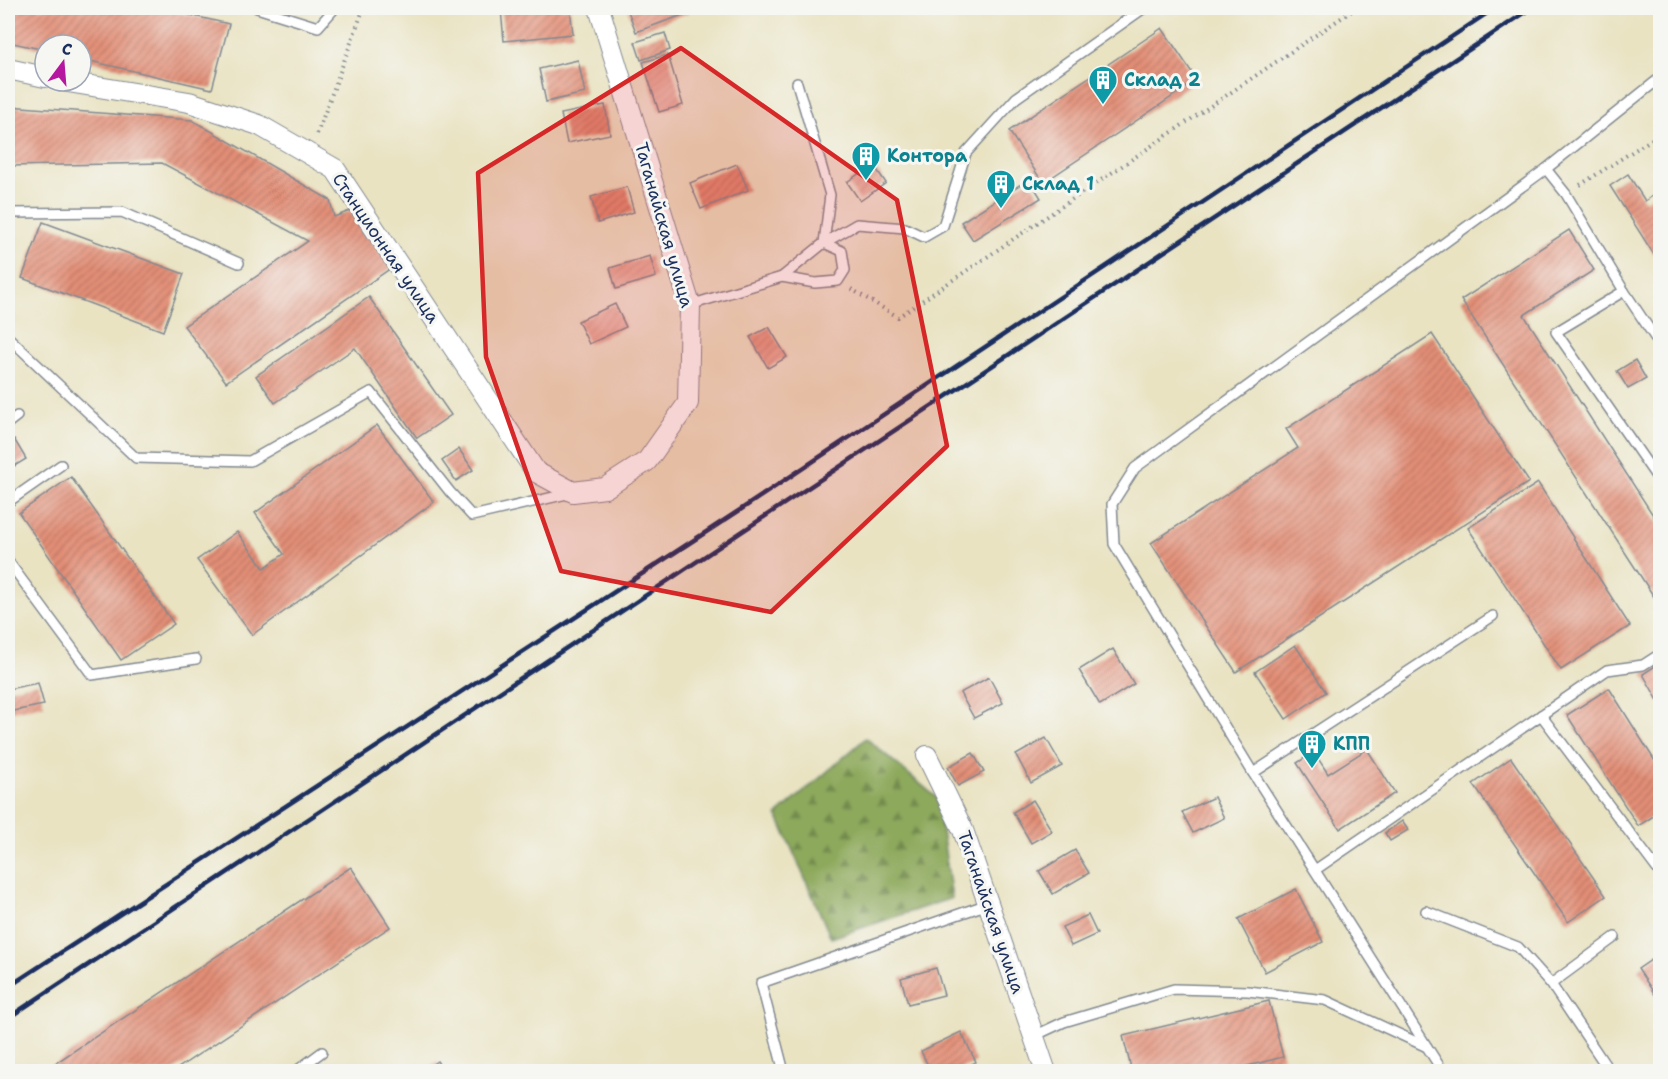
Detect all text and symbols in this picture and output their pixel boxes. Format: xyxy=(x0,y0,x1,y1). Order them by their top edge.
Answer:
north arrow xyxy=(33,33,93,93)
text: С xyxy=(59,38,75,61)
building icon: Склад 2 xyxy=(1087,64,1119,106)
place label: Склад 2 xyxy=(1124,68,1201,92)
street label: Таганайская улица xyxy=(629,140,699,310)
building icon: Контора xyxy=(850,140,882,182)
place label: Контора xyxy=(887,144,968,168)
street label: Станционная улица xyxy=(327,168,445,328)
building icon: Склад 1 xyxy=(985,168,1017,210)
place label: Склад 1 xyxy=(1022,172,1094,196)
building icon: КПП xyxy=(1296,728,1328,770)
place label: КПП xyxy=(1333,732,1370,756)
street label: Таганайская улица xyxy=(952,827,1030,997)

